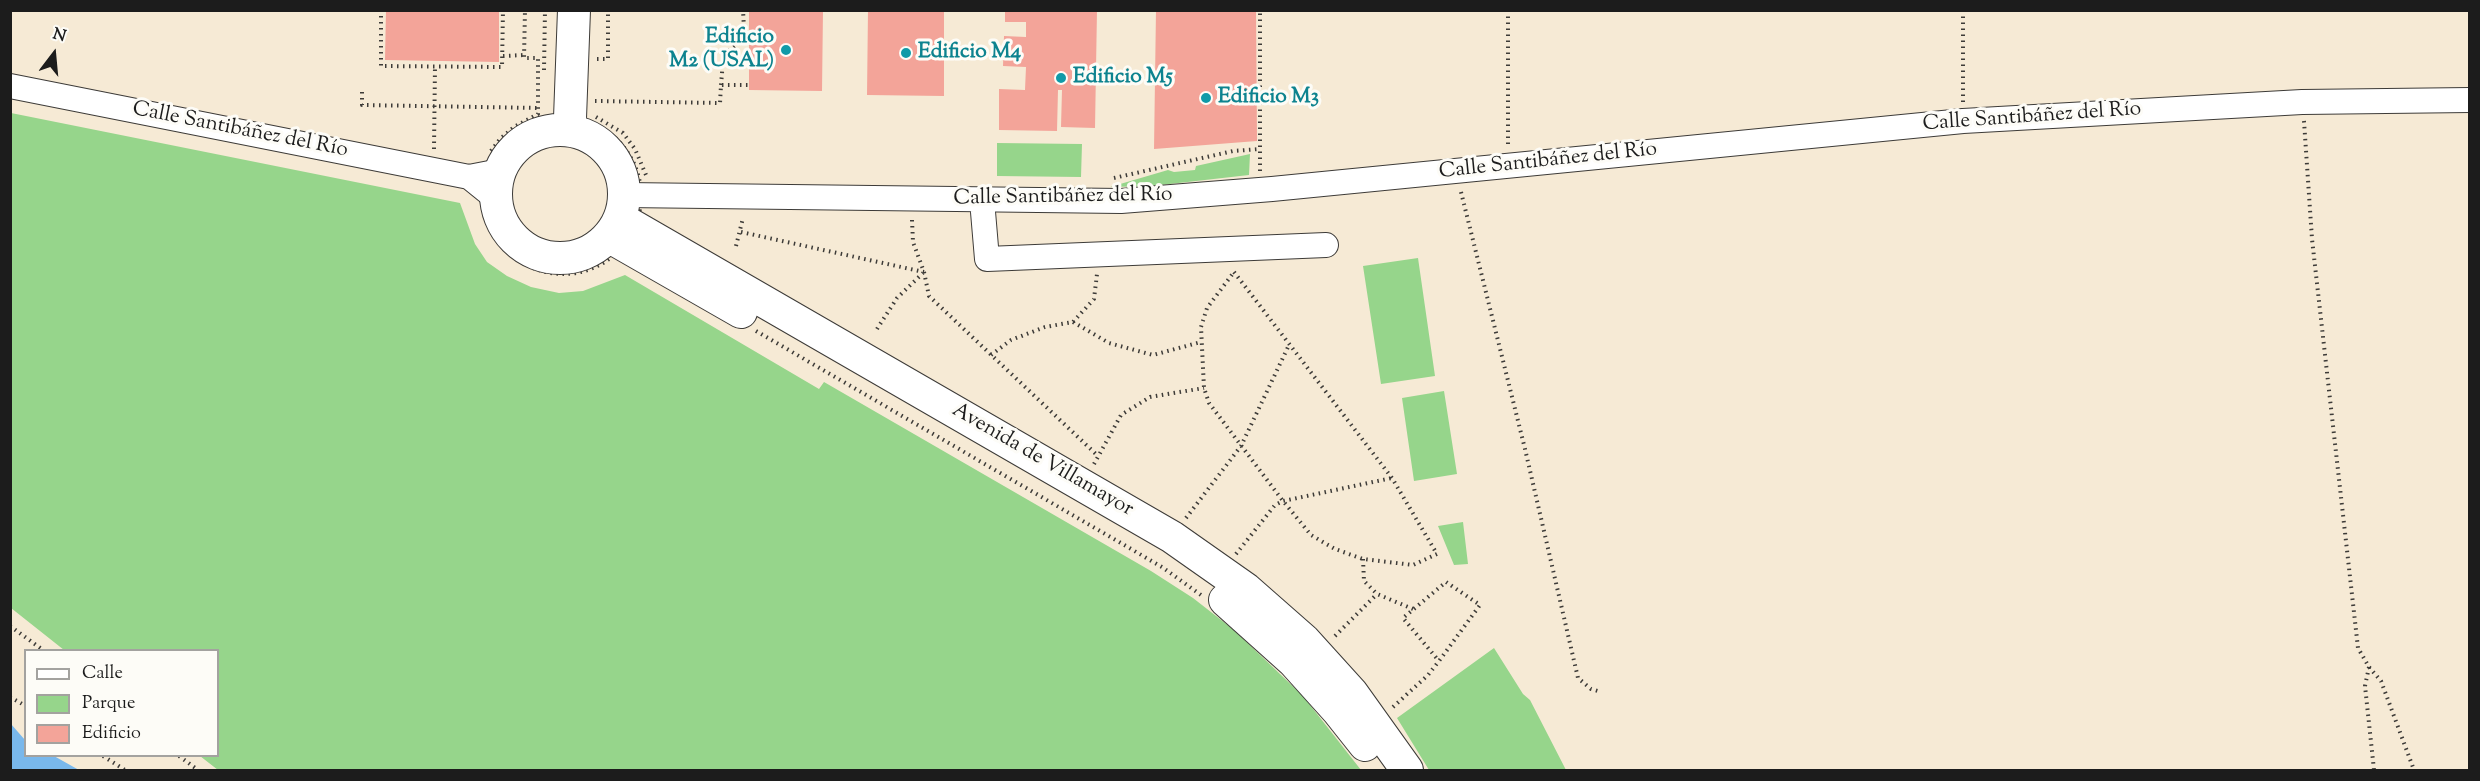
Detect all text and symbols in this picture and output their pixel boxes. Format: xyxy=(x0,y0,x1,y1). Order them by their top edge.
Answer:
text: N xyxy=(50,23,68,49)
north arrow xyxy=(24,24,84,84)
place label: Edificio M2 (USAL) xyxy=(669,25,774,75)
place label: Edificio M4 xyxy=(918,40,1021,66)
marker: Edificio M2 (USAL) xyxy=(779,43,793,57)
marker: Edificio M4 xyxy=(899,46,913,60)
place label: Edificio M5 xyxy=(1073,65,1173,91)
marker: Edificio M5 xyxy=(1054,71,1068,85)
place label: Edificio M3 xyxy=(1218,85,1319,111)
marker: Edificio M3 xyxy=(1199,91,1213,105)
street label: Calle Santibáñez del Río xyxy=(130,98,350,164)
street label: Calle Santibáñez del Río xyxy=(1922,98,2142,138)
street label: Calle Santibáñez del Río xyxy=(1438,138,1658,186)
street label: Calle Santibáñez del Río xyxy=(953,183,1173,213)
street label: Avenida de Villamayor xyxy=(947,399,1137,523)
legend xyxy=(24,649,219,757)
text: Calle xyxy=(82,661,123,687)
text: Parque xyxy=(82,691,135,717)
text: Edificio xyxy=(82,721,141,747)

